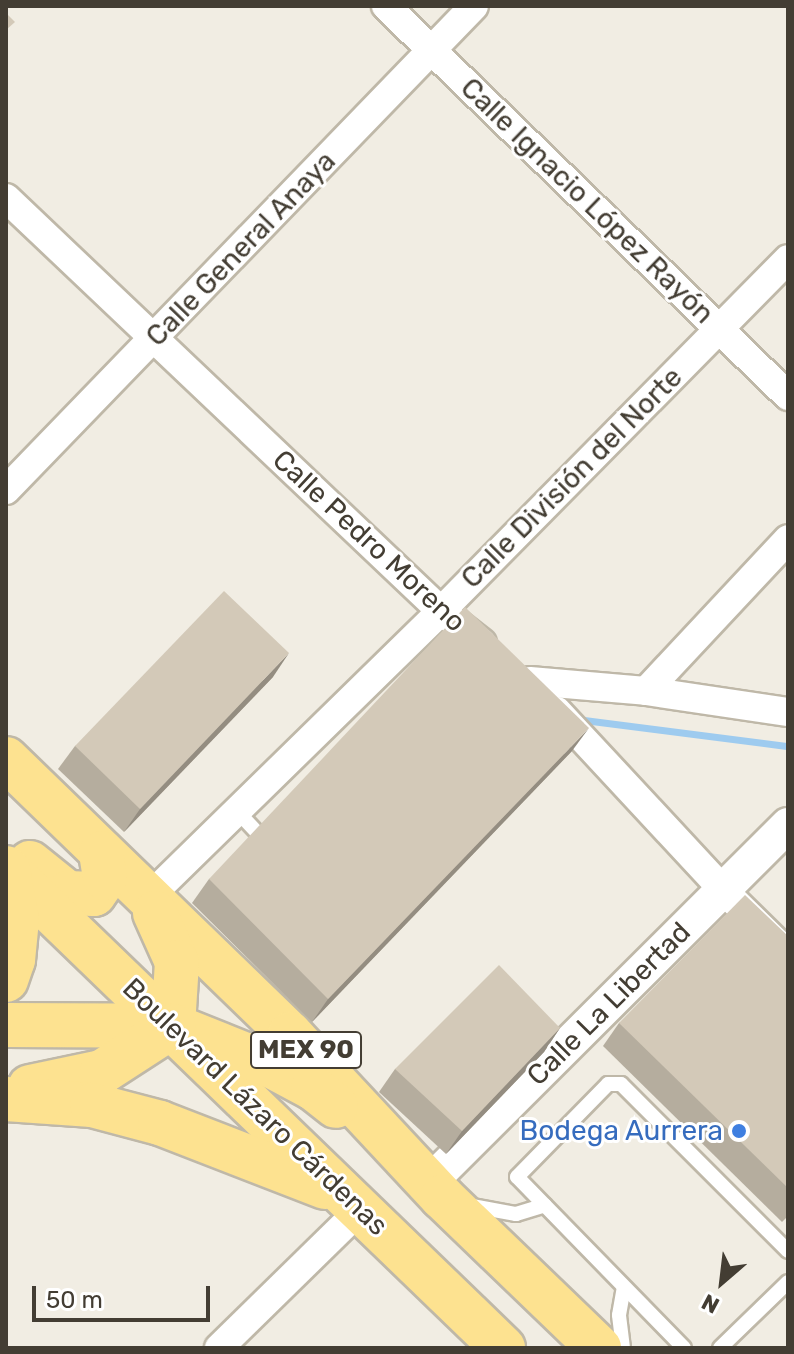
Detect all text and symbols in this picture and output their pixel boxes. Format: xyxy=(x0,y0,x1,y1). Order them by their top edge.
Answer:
street label: Calle Ignacio López Rayón xyxy=(454,71,720,331)
street label: Calle General Anaya xyxy=(139,144,343,354)
street label: Calle División del Norte xyxy=(455,361,689,595)
street label: Calle Pedro Moreno xyxy=(266,443,472,639)
street label: Calle La Libertad xyxy=(520,915,698,1093)
street label: Boulevard Lázaro Cárdenas xyxy=(115,971,395,1243)
road number: MEX 90 xyxy=(250,1028,362,1072)
place label: Bodega Aurrera xyxy=(519,1114,723,1148)
marker: Bodega Aurrera xyxy=(730,1122,748,1140)
north arrow xyxy=(682,1242,762,1322)
scale bar xyxy=(36,1270,214,1320)
text: 50 m xyxy=(46,1286,103,1314)
text: N xyxy=(697,1288,724,1319)

